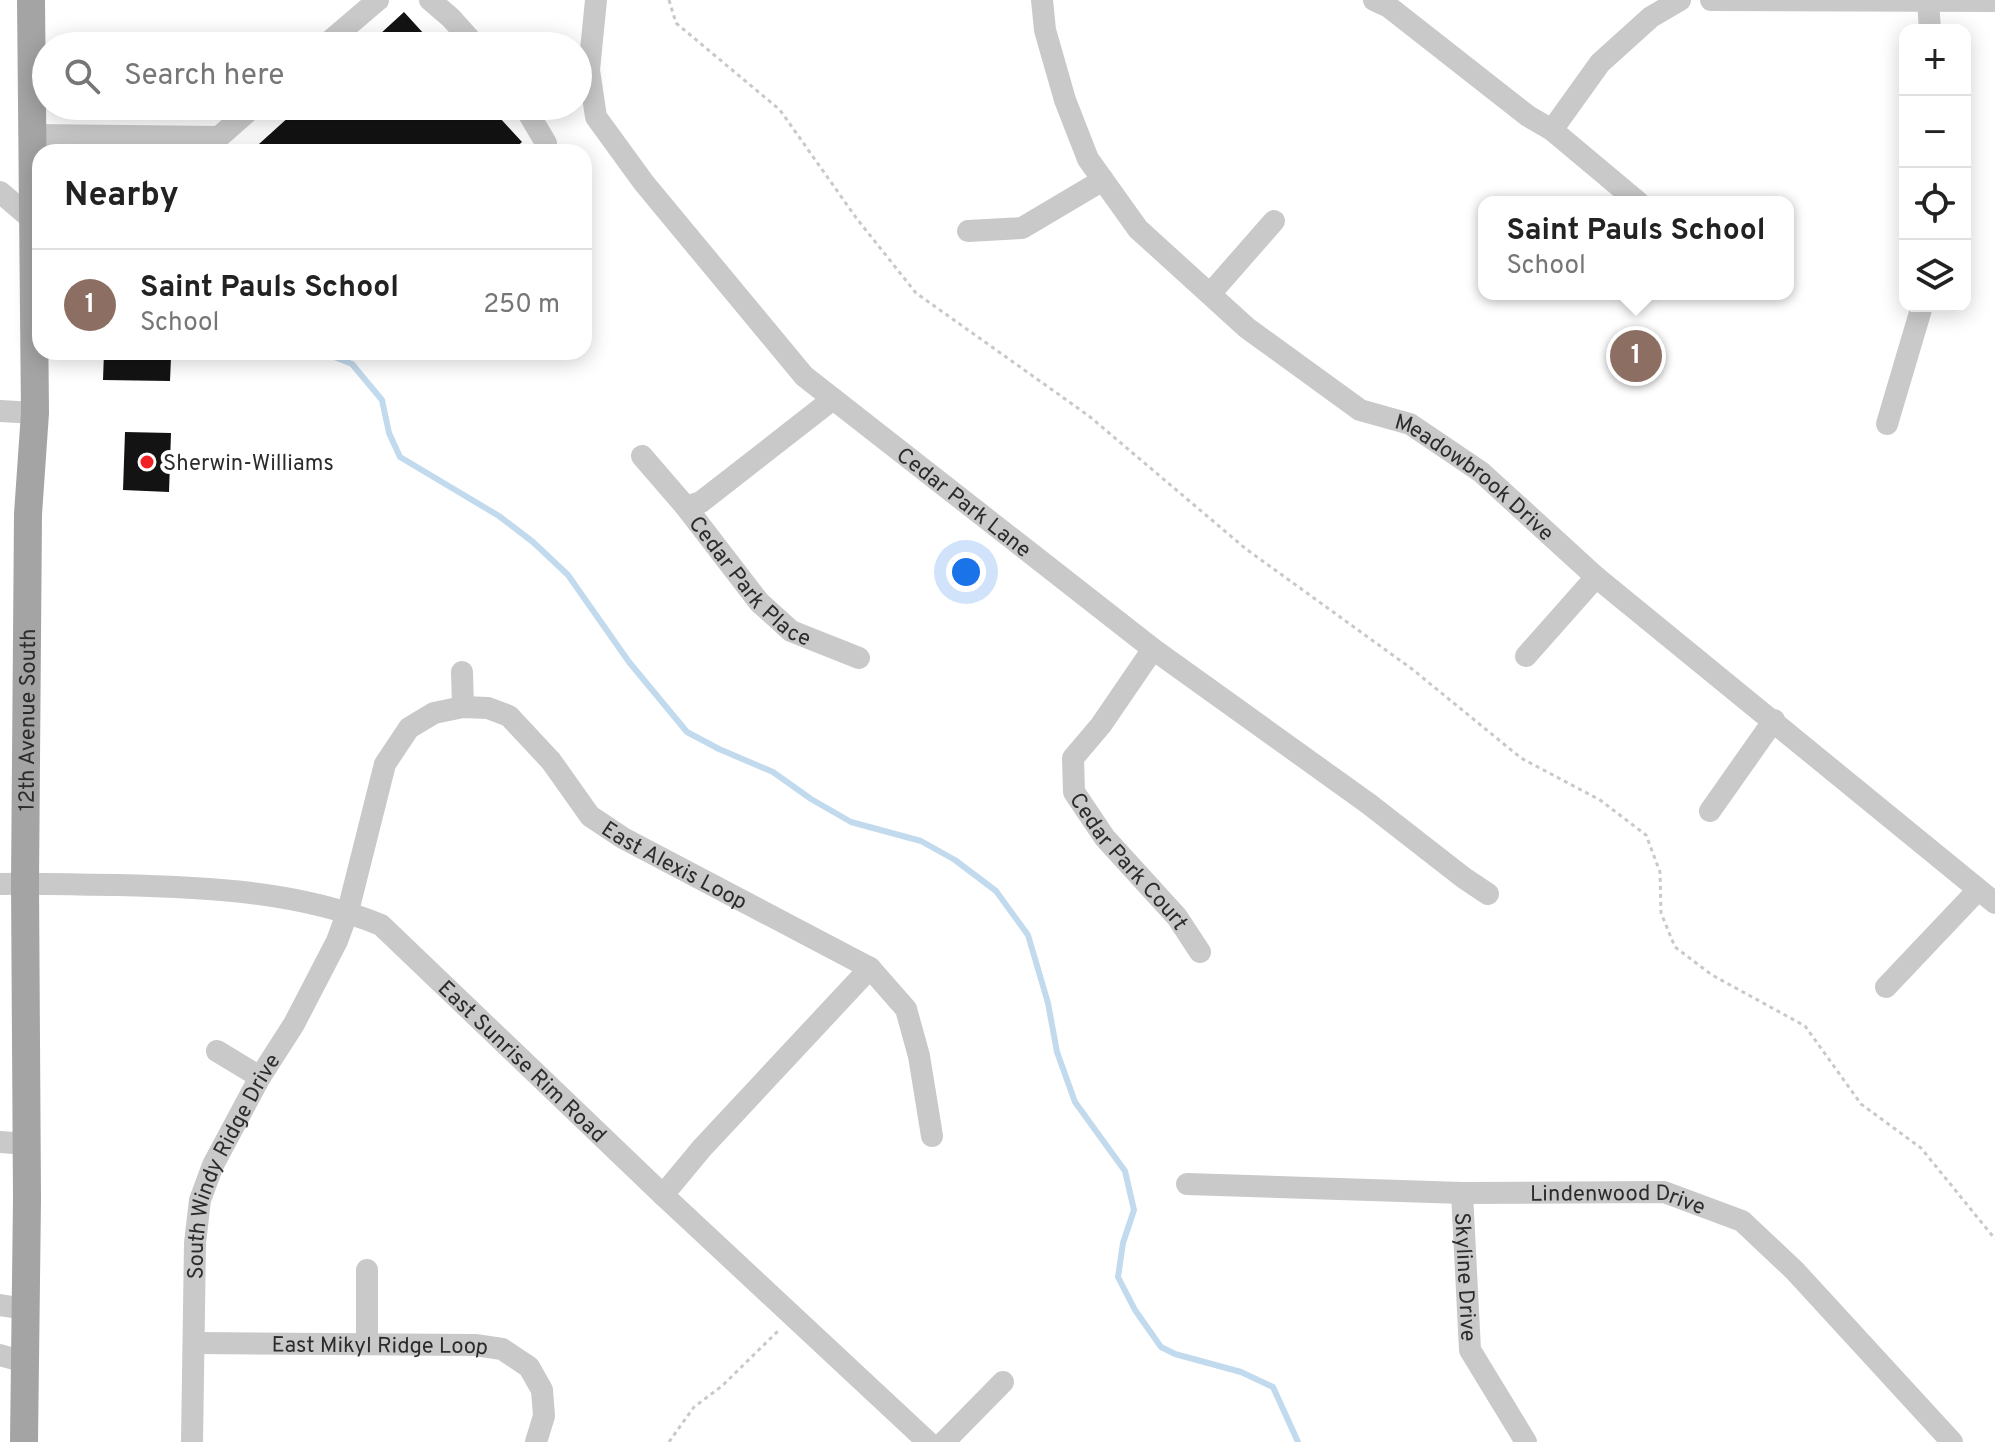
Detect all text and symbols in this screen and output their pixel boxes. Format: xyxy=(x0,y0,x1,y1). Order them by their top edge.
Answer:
map controls xyxy=(1899,24,1971,312)
button: + xyxy=(1899,24,1971,96)
search box xyxy=(32,32,592,120)
icon: search xyxy=(60,54,104,98)
text: Search here xyxy=(124,58,284,95)
button: − xyxy=(1899,96,1971,168)
button: locate xyxy=(1899,168,1971,240)
text: Nearby xyxy=(64,175,179,218)
popup xyxy=(1478,196,1794,300)
text: Saint Pauls School xyxy=(1506,213,1766,250)
button: layers xyxy=(1899,240,1971,312)
text: School xyxy=(1506,250,1586,283)
text: Saint Pauls School xyxy=(140,270,399,307)
text: 1 xyxy=(85,289,95,322)
text: 250 m xyxy=(483,289,560,322)
text: School xyxy=(140,307,219,340)
pin: 1 xyxy=(1610,326,1662,386)
street label: Meadowbrook Drive xyxy=(1391,409,1559,548)
street label: Cedar Park Lane xyxy=(890,442,1036,565)
place label: Sherwin-Williams xyxy=(163,451,334,478)
marker: Sherwin-Williams xyxy=(138,453,156,471)
street label: Cedar Park Place xyxy=(682,511,814,653)
your location xyxy=(946,552,986,592)
street label: 12th Avenue South xyxy=(15,629,43,812)
street label: Cedar Park Court xyxy=(1062,788,1193,936)
street label: East Alexis Loop xyxy=(596,817,751,917)
street label: East Sunrise Rim Road xyxy=(431,976,611,1149)
street label: South Windy Ridge Drive xyxy=(183,1049,287,1280)
street label: Lindenwood Drive xyxy=(1530,1181,1709,1222)
street label: Skyline Drive xyxy=(1447,1212,1481,1342)
street label: East Mikyl Ridge Loop xyxy=(271,1333,490,1363)

